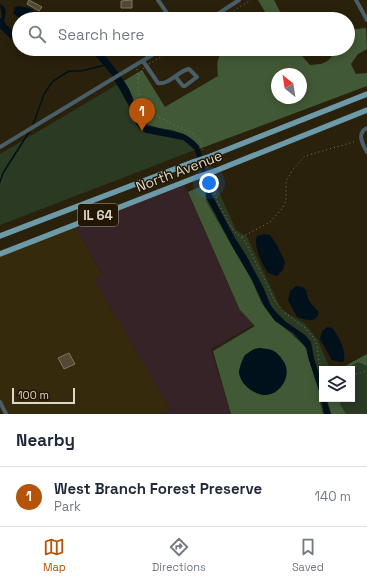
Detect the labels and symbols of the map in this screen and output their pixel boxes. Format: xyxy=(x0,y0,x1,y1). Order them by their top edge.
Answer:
north arrow xyxy=(271,68,307,104)
pin: 1 xyxy=(129,98,155,131)
street label: North Avenue xyxy=(133,146,225,196)
your location xyxy=(199,173,219,193)
road number: IL 64 xyxy=(78,204,118,226)
scale bar xyxy=(12,386,75,405)

